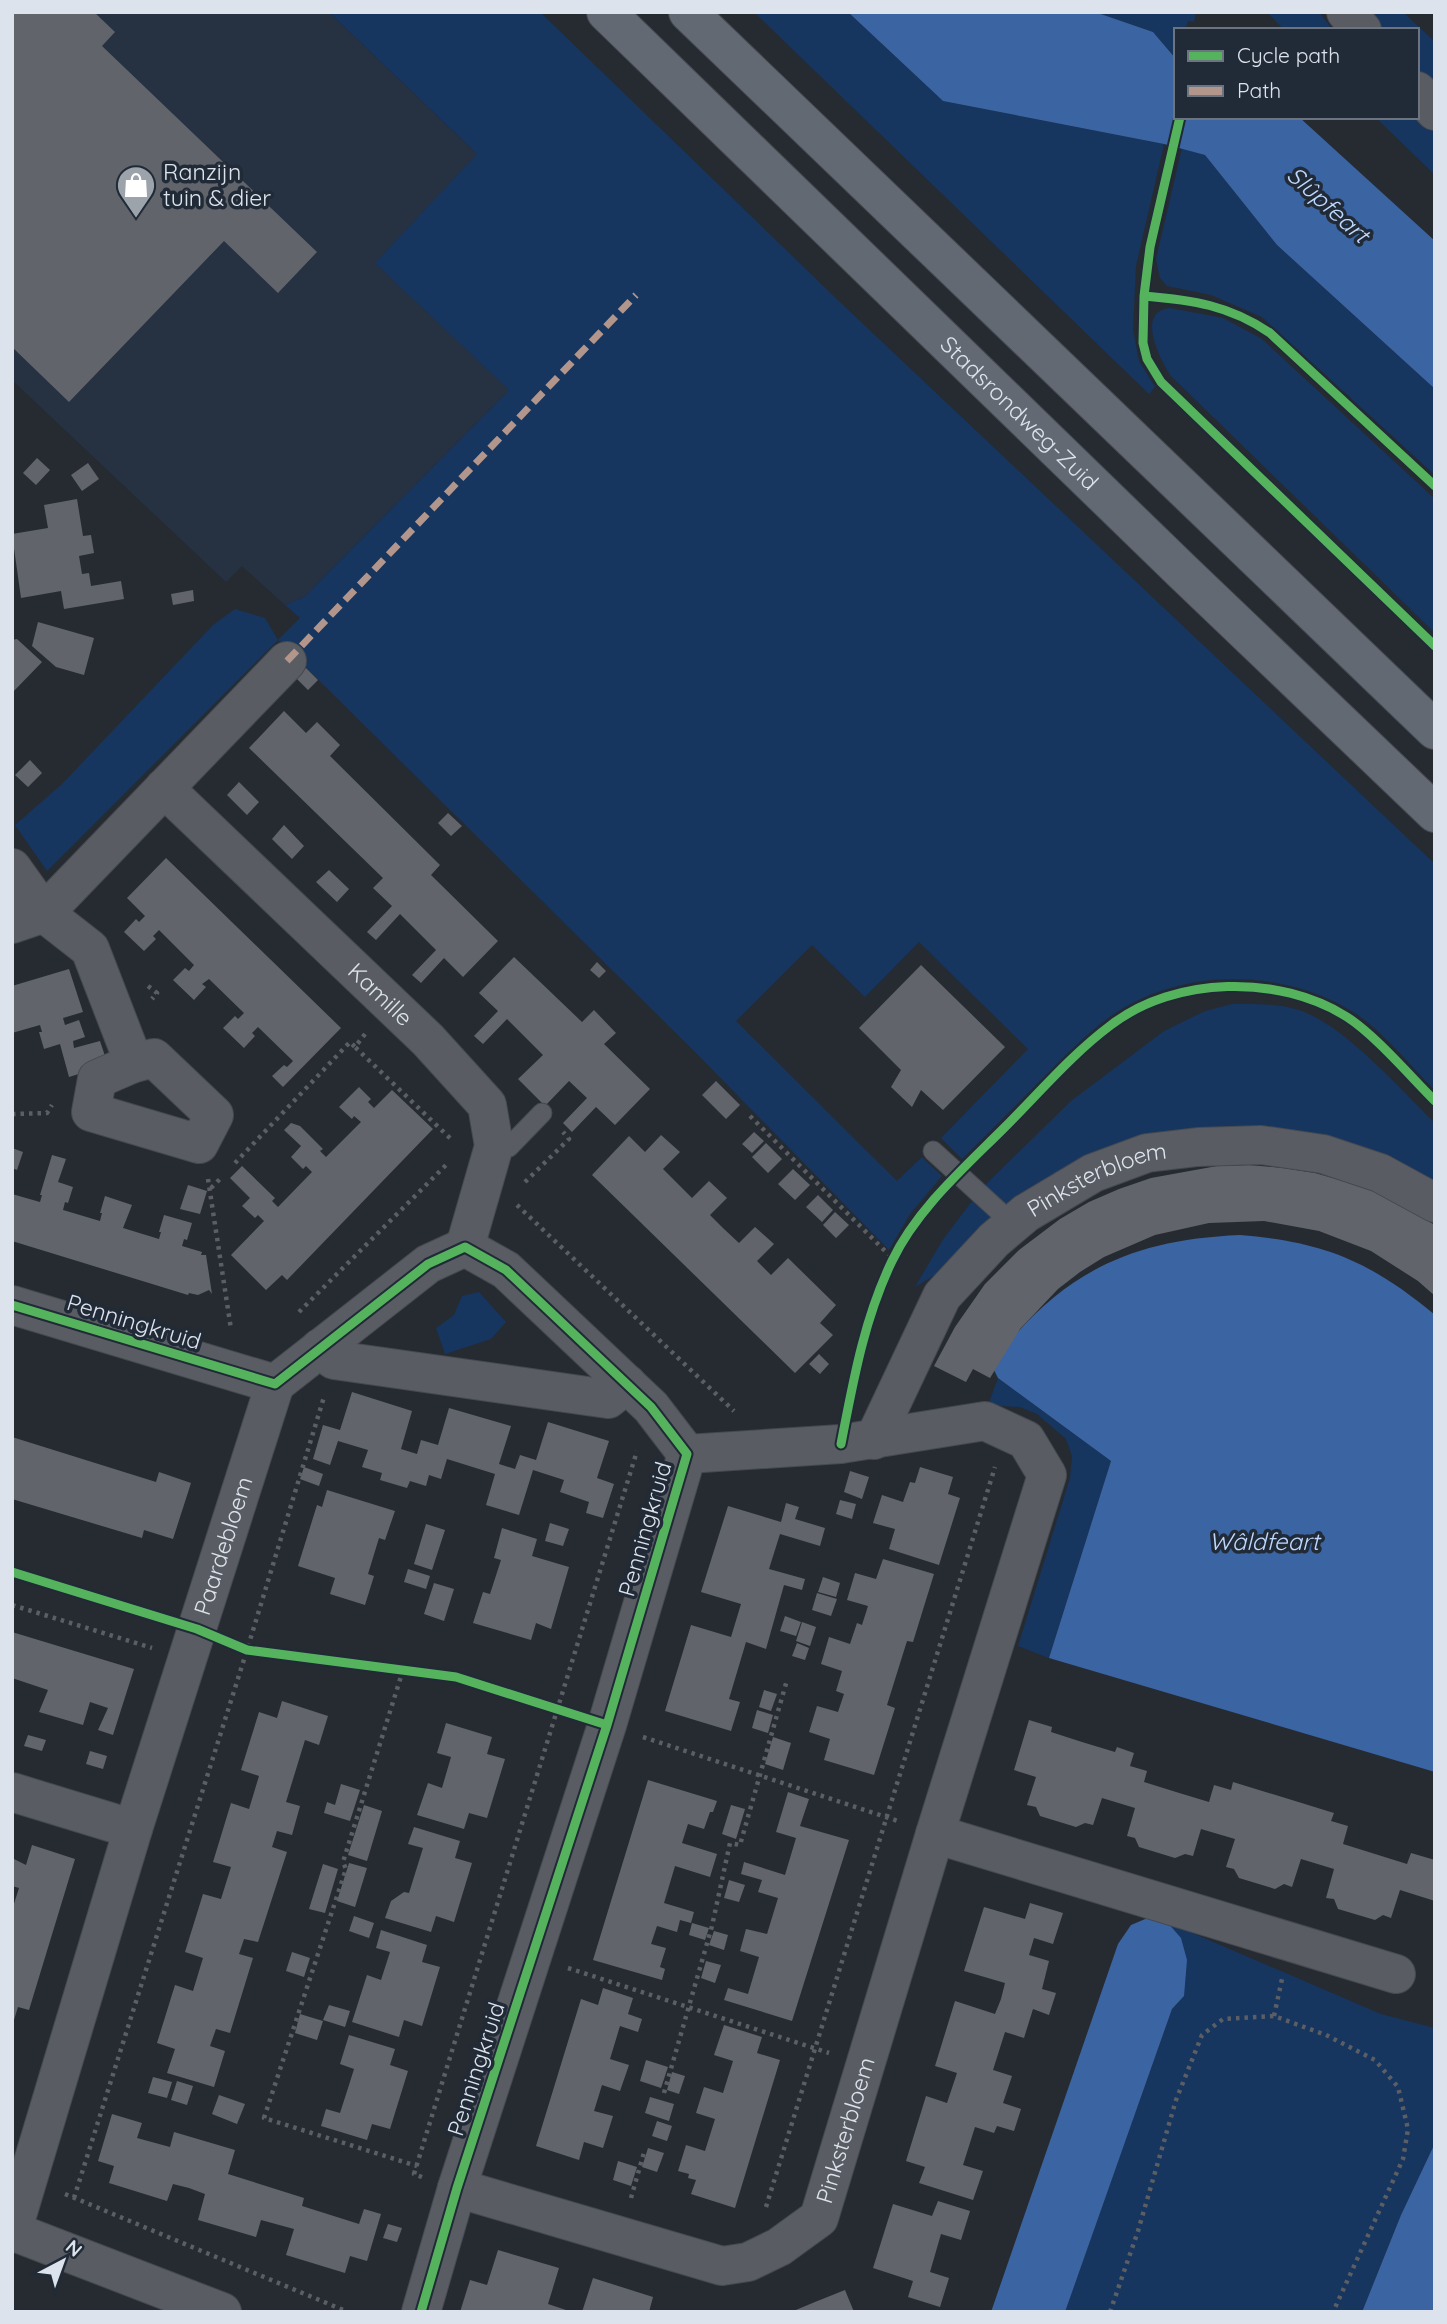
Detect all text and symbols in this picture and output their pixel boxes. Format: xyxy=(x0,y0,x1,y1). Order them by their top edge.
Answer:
legend xyxy=(1174,28,1419,119)
text: Cycle path xyxy=(1237,42,1340,68)
text: Path xyxy=(1237,77,1281,103)
place label: Ranzijn tuin & dier xyxy=(163,157,271,212)
water label: Slûpfeart xyxy=(1281,160,1378,251)
shop icon: Ranzijn tuin & dier xyxy=(115,164,157,219)
street label: Stadsrondweg-Zuid xyxy=(935,330,1105,496)
street label: Kamille xyxy=(342,956,419,1032)
street label: Pinksterbloem xyxy=(1022,1136,1168,1223)
street label: Penningkruid xyxy=(64,1287,205,1356)
street label: Penningkruid xyxy=(611,1458,678,1600)
street label: Paardebloem xyxy=(187,1473,259,1619)
water label: Wâldfeart xyxy=(1209,1526,1322,1556)
street label: Penningkruid xyxy=(440,1998,511,2139)
street label: Pinksterbloem xyxy=(809,2053,881,2207)
north arrow xyxy=(28,2226,98,2296)
text: N xyxy=(61,2235,87,2262)

